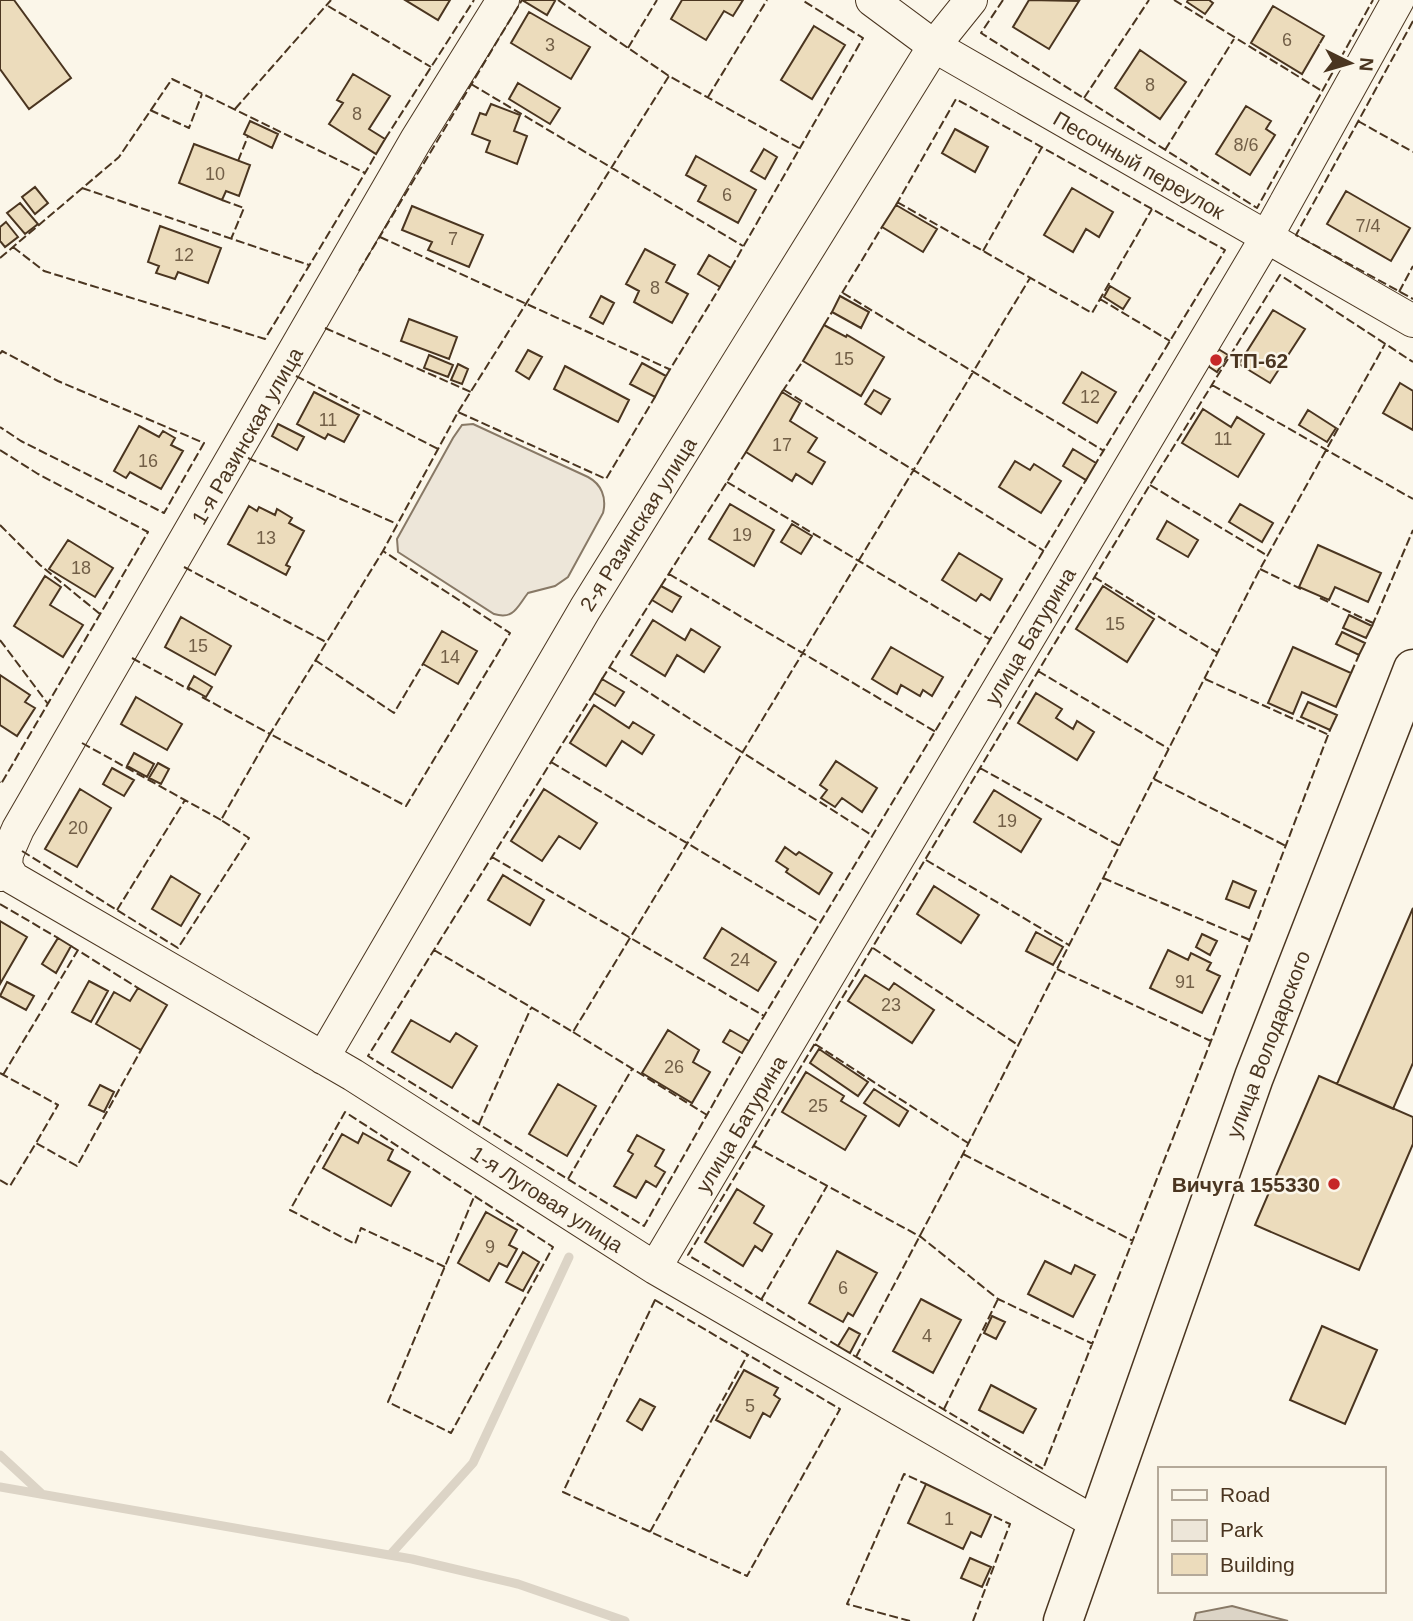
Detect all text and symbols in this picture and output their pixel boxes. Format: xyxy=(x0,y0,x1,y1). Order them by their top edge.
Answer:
north arrow xyxy=(1315,28,1385,98)
house number: 6 xyxy=(1282,30,1292,50)
house number: 3 xyxy=(545,35,555,55)
text: N xyxy=(1355,57,1377,72)
house number: 8 xyxy=(1145,75,1155,95)
house number: 8 xyxy=(352,104,362,124)
street label: Песочный переулок xyxy=(1049,107,1229,224)
house number: 8/6 xyxy=(1233,135,1259,155)
house number: 10 xyxy=(205,164,225,184)
house number: 6 xyxy=(722,185,732,205)
house number: 7/4 xyxy=(1355,216,1381,236)
house number: 7 xyxy=(448,229,458,249)
house number: 12 xyxy=(174,245,194,265)
house number: 8 xyxy=(650,278,660,298)
street label: 1-я Разинская улица xyxy=(187,343,307,529)
house number: 15 xyxy=(834,349,854,369)
place label: ТП-62 xyxy=(1230,349,1288,372)
marker: ТП-62 xyxy=(1208,352,1224,368)
house number: 12 xyxy=(1080,387,1100,407)
house number: 11 xyxy=(319,410,337,430)
house number: 11 xyxy=(1214,429,1232,449)
street label: 2-я Разинская улица xyxy=(575,433,701,615)
house number: 17 xyxy=(772,435,792,455)
house number: 16 xyxy=(138,451,158,471)
house number: 19 xyxy=(732,525,752,545)
house number: 13 xyxy=(256,528,276,548)
house number: 18 xyxy=(71,558,91,578)
street label: улица Батурина xyxy=(980,563,1080,709)
house number: 15 xyxy=(1105,614,1125,634)
house number: 15 xyxy=(188,636,208,656)
house number: 14 xyxy=(440,647,460,667)
house number: 19 xyxy=(997,811,1017,831)
house number: 20 xyxy=(68,818,88,838)
street label: улица Володарского xyxy=(1222,947,1314,1141)
house number: 24 xyxy=(730,950,750,970)
house number: 91 xyxy=(1175,972,1195,992)
house number: 23 xyxy=(881,995,901,1015)
street label: улица Батурина xyxy=(691,1051,791,1197)
house number: 26 xyxy=(664,1057,684,1077)
house number: 25 xyxy=(808,1096,828,1116)
street label: 1-я Луговая улица xyxy=(467,1141,628,1257)
place label: Вичуга 155330 xyxy=(1172,1173,1320,1196)
marker: Вичуга 155330 xyxy=(1326,1176,1342,1192)
house number: 9 xyxy=(485,1237,495,1257)
house number: 6 xyxy=(838,1278,848,1298)
house number: 4 xyxy=(922,1326,932,1346)
house number: 5 xyxy=(745,1396,755,1416)
legend xyxy=(1158,1467,1385,1593)
text: Road xyxy=(1220,1483,1270,1506)
house number: 1 xyxy=(944,1509,954,1529)
text: Park xyxy=(1220,1518,1264,1541)
text: Building xyxy=(1220,1553,1295,1576)

